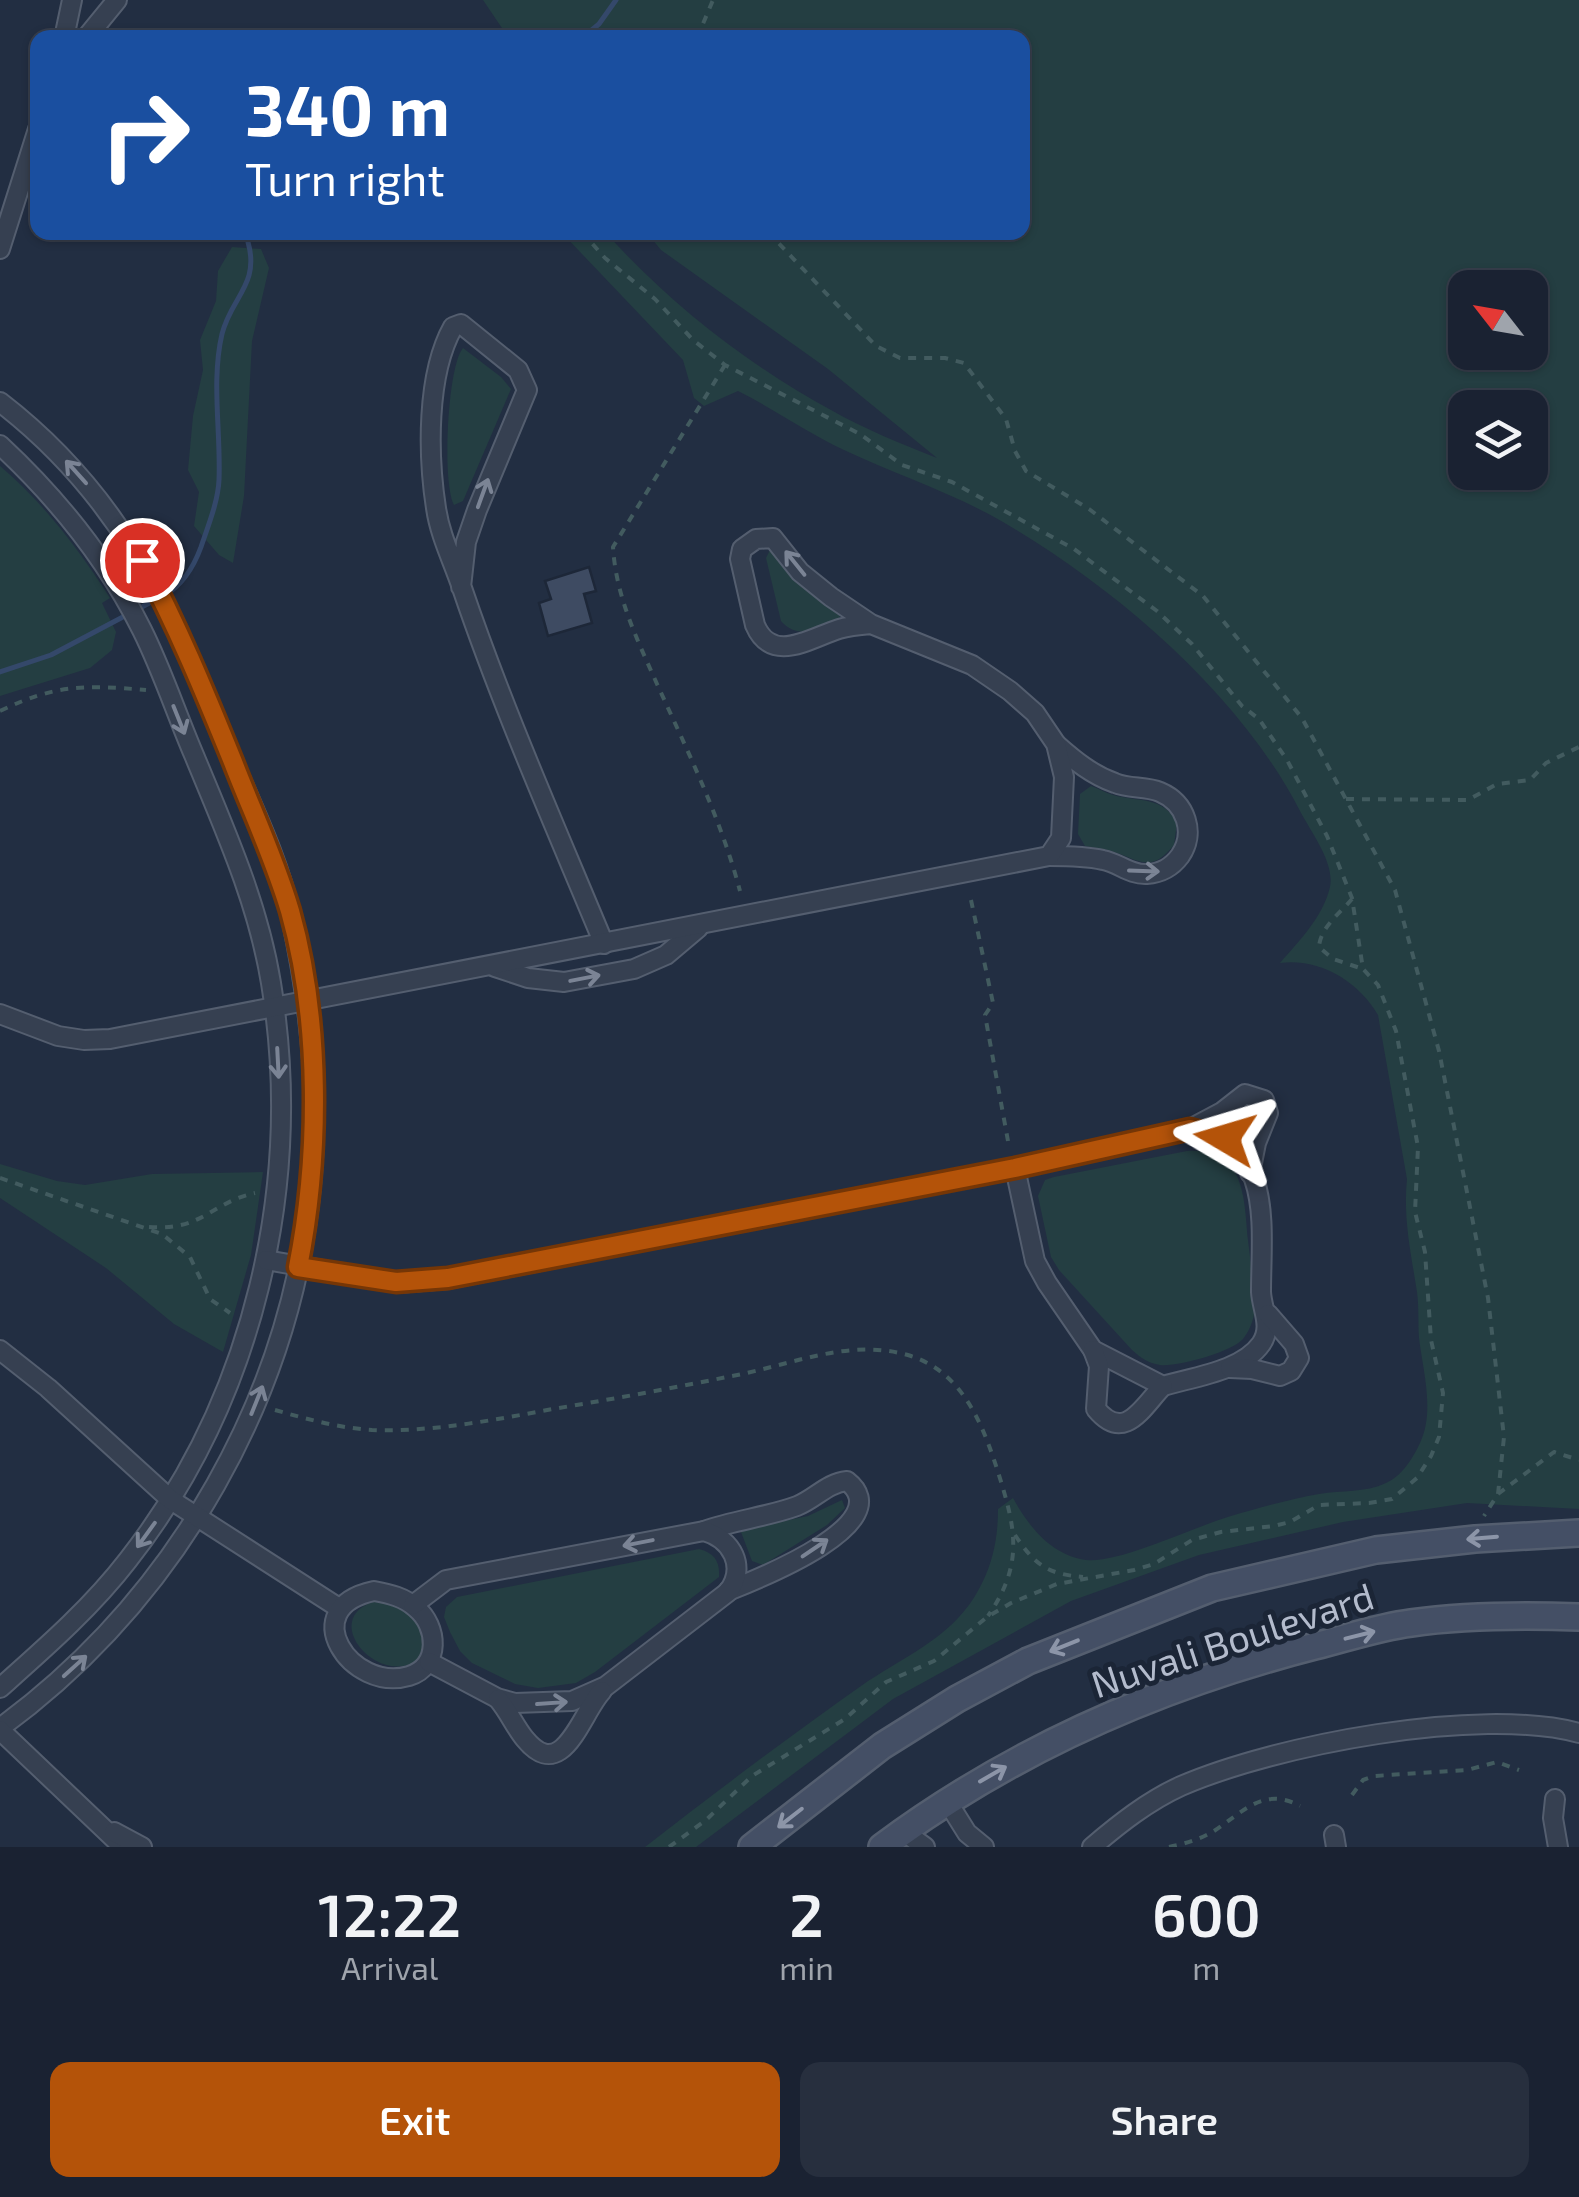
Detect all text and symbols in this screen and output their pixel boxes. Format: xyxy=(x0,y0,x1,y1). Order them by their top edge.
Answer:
text: 340 m xyxy=(245,66,450,150)
icon: right xyxy=(80,70,210,200)
text: Turn right xyxy=(245,151,445,205)
north arrow xyxy=(1448,270,1548,370)
map controls xyxy=(1448,270,1548,490)
button: layers xyxy=(1448,390,1548,490)
one-way arrow xyxy=(64,460,87,485)
one-way arrow xyxy=(475,478,493,509)
pin xyxy=(100,518,185,603)
icon: arrive xyxy=(115,533,170,588)
one-way arrow xyxy=(784,551,806,577)
one-way arrow xyxy=(172,704,190,735)
one-way arrow xyxy=(1127,861,1160,880)
one-way arrow xyxy=(568,968,600,987)
one-way arrow xyxy=(269,1047,288,1079)
position arrow xyxy=(1173,1086,1277,1190)
one-way arrow xyxy=(249,1385,267,1415)
one-way arrow xyxy=(136,1521,157,1549)
one-way arrow xyxy=(1466,1529,1498,1548)
one-way arrow xyxy=(623,1535,655,1554)
one-way arrow xyxy=(800,1538,829,1559)
street label: Nuvali Boulevard xyxy=(1085,1572,1379,1706)
one-way arrow xyxy=(1344,1624,1375,1643)
one-way arrow xyxy=(1049,1639,1080,1657)
one-way arrow xyxy=(62,1654,87,1677)
one-way arrow xyxy=(535,1693,567,1712)
one-way arrow xyxy=(977,1764,1007,1784)
one-way arrow xyxy=(777,1806,803,1828)
text: 12:22 xyxy=(318,1877,461,1949)
text: 2 xyxy=(789,1877,824,1949)
text: 600 xyxy=(1152,1877,1261,1949)
text: Arrival xyxy=(341,1948,438,1986)
text: min xyxy=(779,1948,834,1986)
text: m xyxy=(1192,1948,1220,1986)
button: Exit xyxy=(50,2062,780,2177)
button: Share xyxy=(800,2062,1529,2177)

